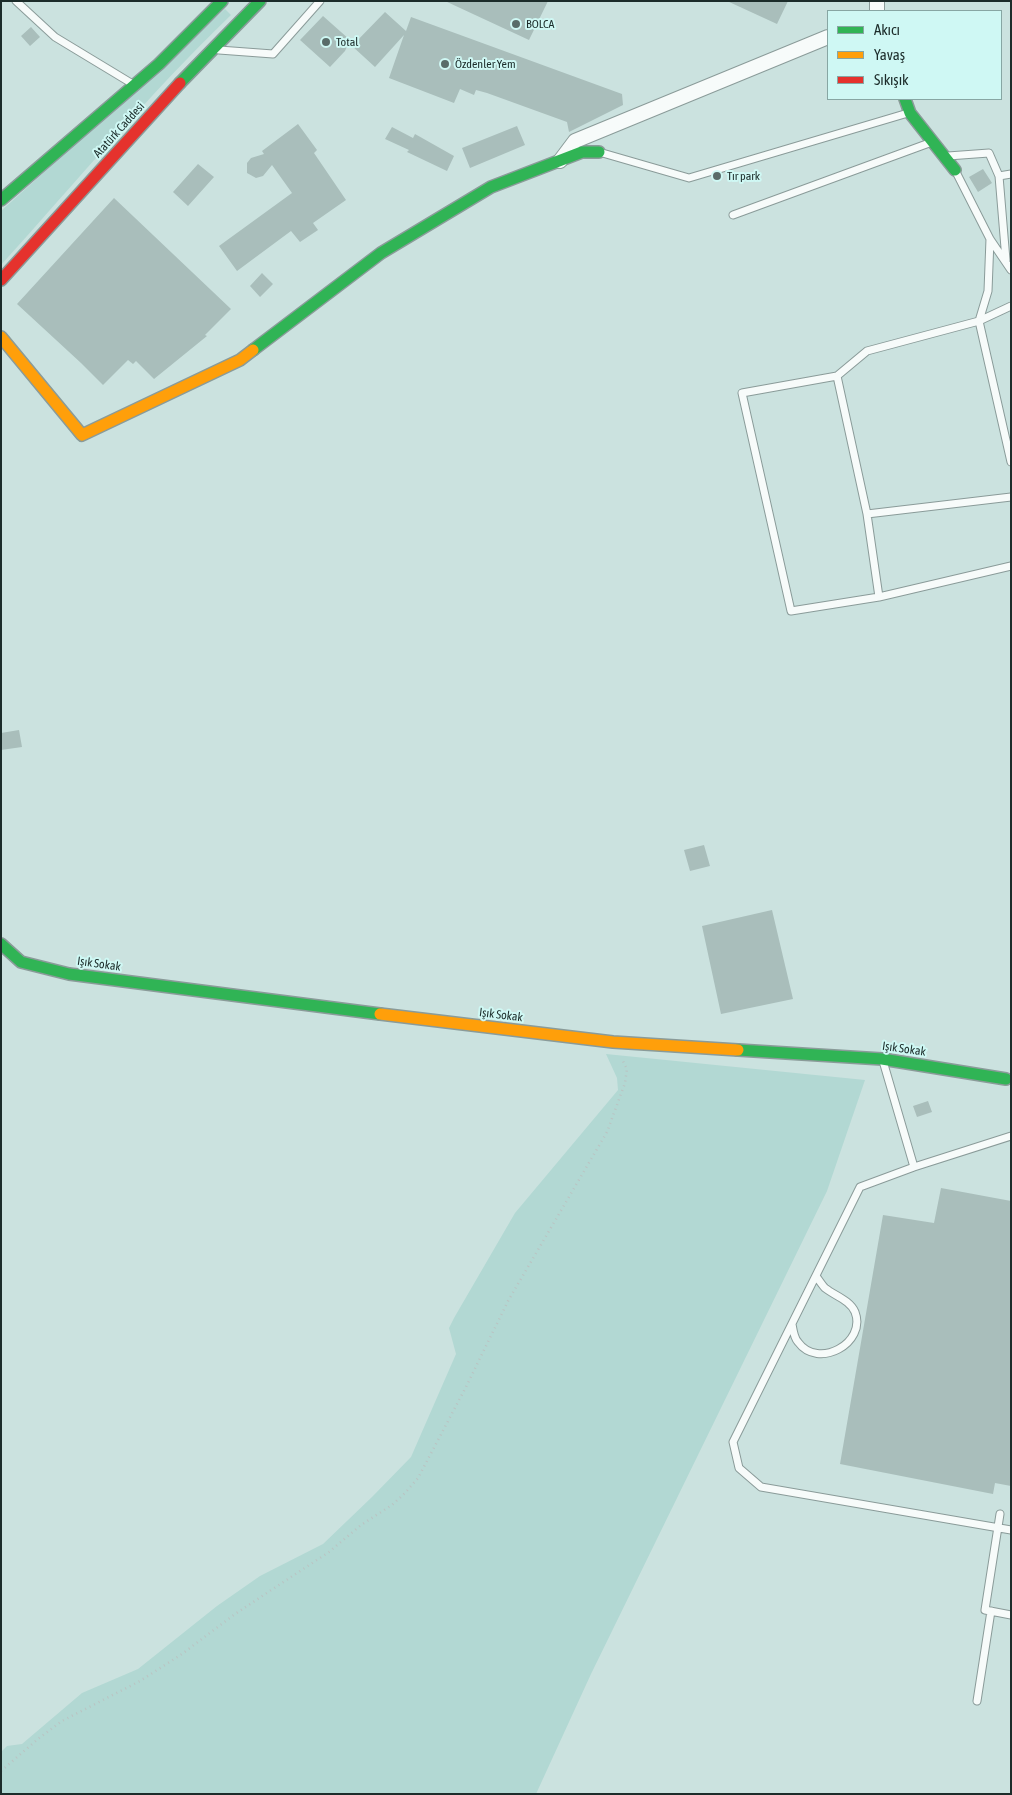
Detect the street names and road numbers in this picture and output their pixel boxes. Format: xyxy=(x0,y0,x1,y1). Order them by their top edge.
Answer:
street label: Atatürk Caddesi xyxy=(90,99,148,161)
street label: Işık Sokak xyxy=(76,954,122,974)
street label: Işık Sokak xyxy=(478,1005,524,1025)
street label: Işık Sokak xyxy=(881,1039,927,1059)

